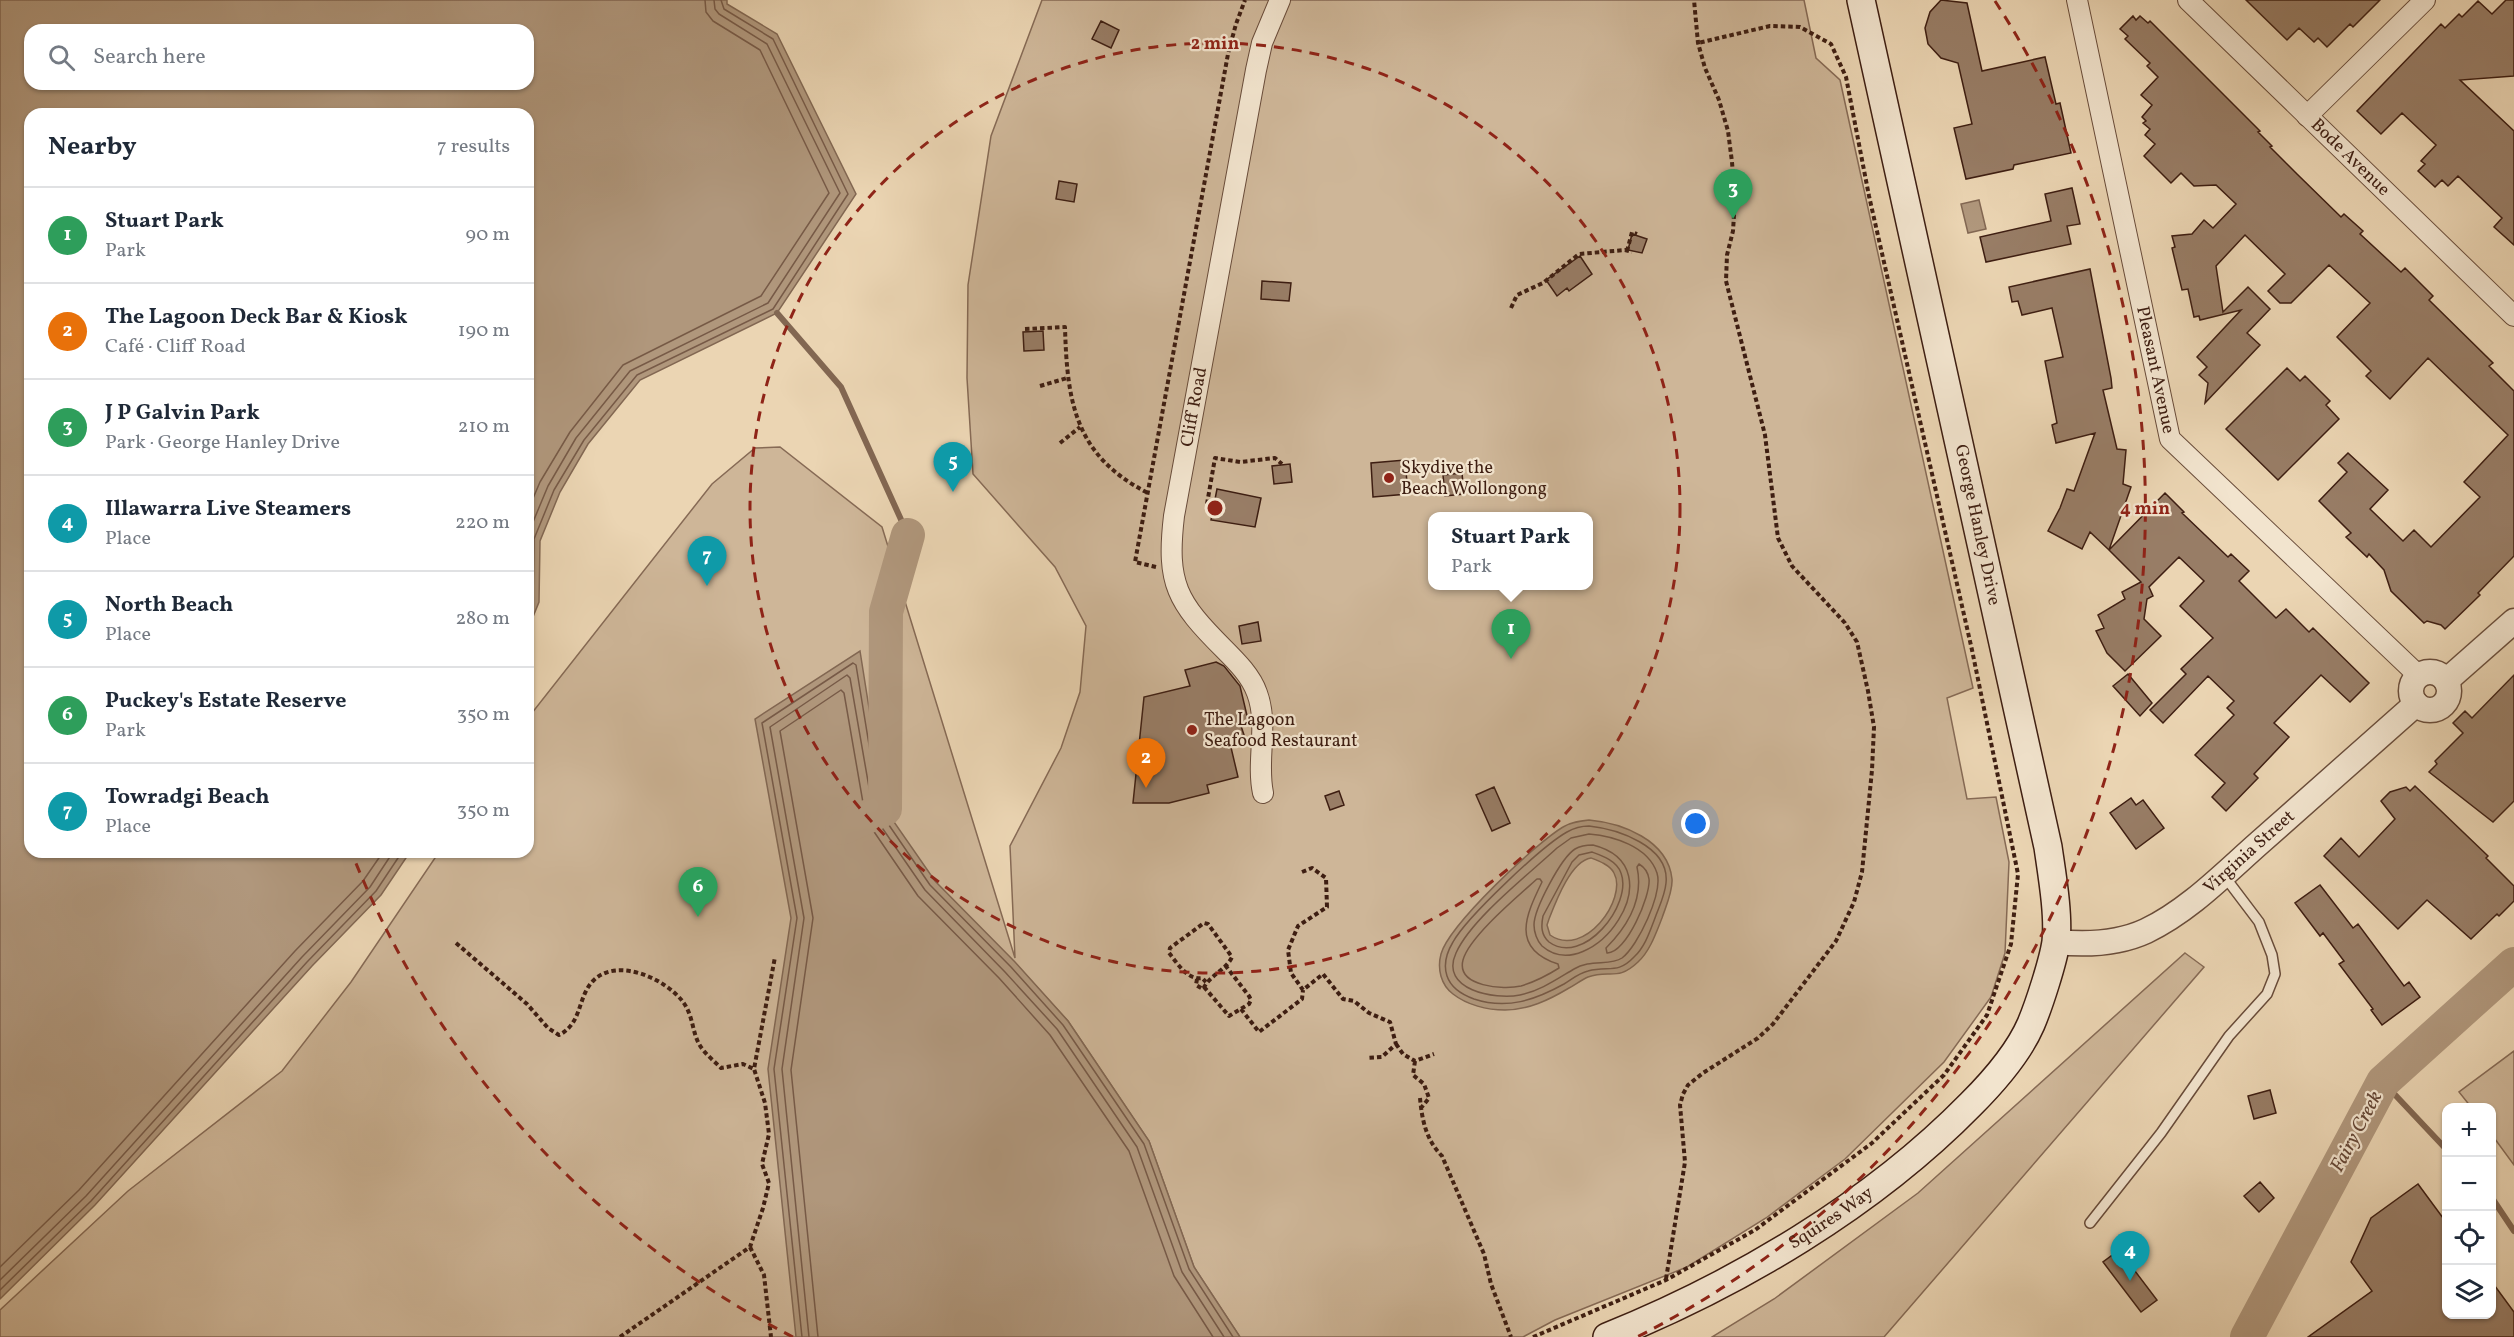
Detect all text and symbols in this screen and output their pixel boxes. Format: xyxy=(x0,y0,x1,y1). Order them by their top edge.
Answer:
search box xyxy=(24,24,534,90)
text: 2 min xyxy=(1191,32,1239,57)
icon: search xyxy=(45,41,78,74)
text: Search here xyxy=(93,42,206,73)
street label: Bode Avenue xyxy=(2305,113,2396,202)
text: Nearby xyxy=(48,129,137,165)
text: 7 results xyxy=(437,133,510,161)
pin: 3 xyxy=(1714,170,1752,219)
text: Stuart Park xyxy=(105,206,224,237)
text: 1 xyxy=(63,221,72,249)
text: 90 m xyxy=(466,221,510,249)
text: Park xyxy=(105,237,146,265)
text: The Lagoon Deck Bar & Kiosk xyxy=(105,302,408,333)
street label: Pleasant Avenue xyxy=(2130,304,2181,436)
text: 2 xyxy=(62,317,73,345)
text: 190 m xyxy=(458,317,510,345)
text: Café · Cliff Road xyxy=(105,333,246,361)
street label: Cliff Road xyxy=(1174,365,1214,449)
text: J P Galvin Park xyxy=(105,398,260,429)
text: 3 xyxy=(62,413,73,441)
text: 210 m xyxy=(458,413,510,441)
text: Park · George Hanley Drive xyxy=(105,429,340,457)
pin: 5 xyxy=(934,442,972,492)
street label: George Hanley Drive xyxy=(1948,442,2006,608)
place label: Skydive the Beach Wollongong xyxy=(1401,456,1547,502)
marker: Skydive the Beach Wollongong xyxy=(1382,471,1396,485)
text: Illawarra Live Steamers xyxy=(105,494,351,525)
text: 4 min xyxy=(2120,497,2170,522)
centre of rings xyxy=(1205,498,1225,518)
text: 4 xyxy=(61,509,74,537)
text: 220 m xyxy=(455,509,510,537)
popup xyxy=(1428,512,1593,590)
text: Stuart Park xyxy=(1451,522,1570,553)
text: Place xyxy=(105,525,151,553)
pin: 7 xyxy=(688,536,726,586)
text: Park xyxy=(1451,553,1492,581)
text: North Beach xyxy=(105,590,233,621)
text: 5 xyxy=(63,605,72,633)
text: 280 m xyxy=(455,605,510,633)
pin: 1 xyxy=(1492,610,1530,659)
text: Place xyxy=(105,621,151,649)
text: Puckey's Estate Reserve xyxy=(105,686,346,717)
text: 6 xyxy=(62,701,73,729)
text: 350 m xyxy=(457,701,510,729)
place label: The Lagoon Seafood Restaurant xyxy=(1204,708,1358,754)
text: Park xyxy=(105,717,146,745)
marker: The Lagoon Seafood Restaurant xyxy=(1185,723,1199,737)
pin: 2 xyxy=(1126,738,1166,788)
text: Towradgi Beach xyxy=(105,782,270,813)
text: 7 xyxy=(63,797,72,825)
text: 350 m xyxy=(457,797,510,825)
street label: Virginia Street xyxy=(2198,804,2300,900)
your location xyxy=(1681,809,1710,838)
text: Place xyxy=(105,813,151,841)
pin: 6 xyxy=(678,868,718,917)
water label: Fairy Creek xyxy=(2324,1086,2390,1178)
map controls xyxy=(2442,1103,2496,1319)
button: + xyxy=(2442,1103,2496,1157)
button: − xyxy=(2442,1157,2496,1211)
street label: Squires Way xyxy=(1784,1180,1879,1256)
button: locate xyxy=(2442,1211,2496,1265)
pin: 4 xyxy=(2110,1232,2150,1281)
button: layers xyxy=(2442,1265,2496,1319)

